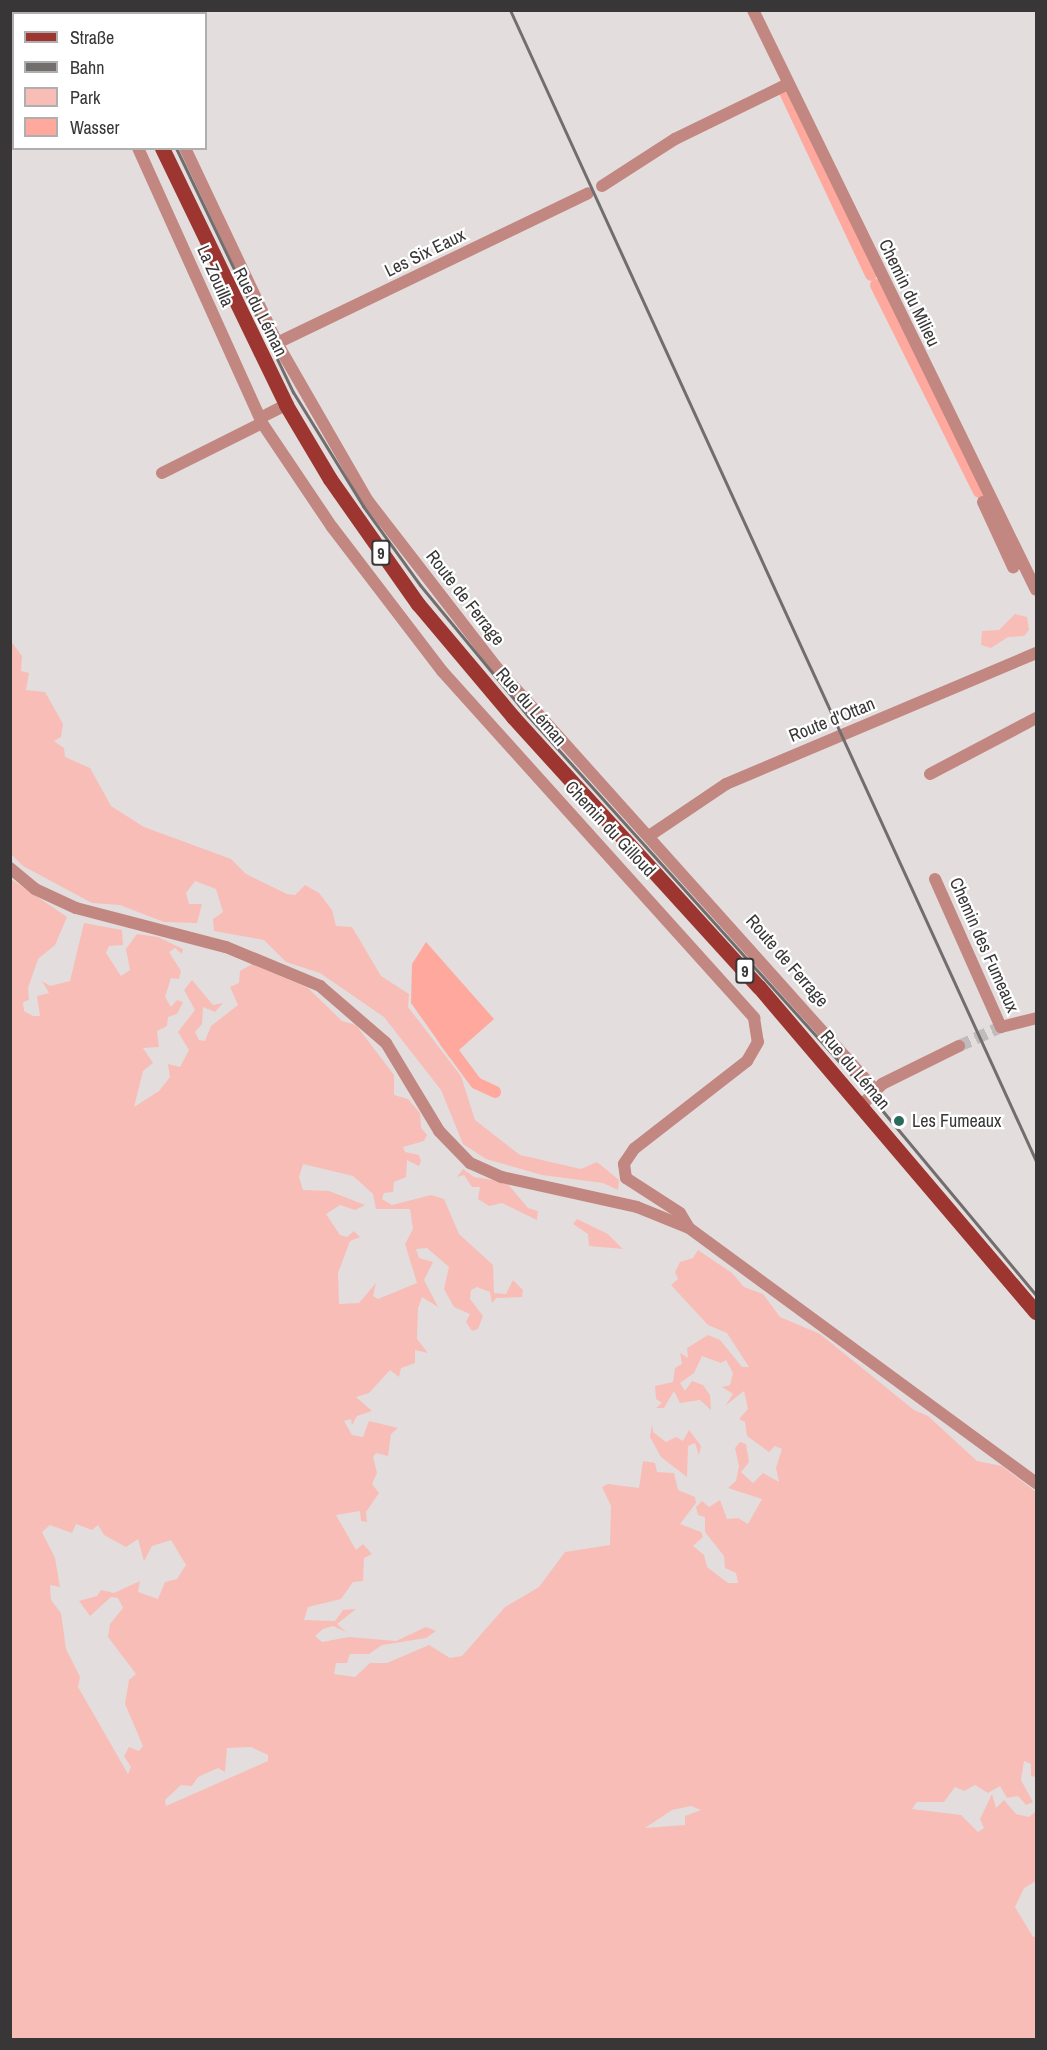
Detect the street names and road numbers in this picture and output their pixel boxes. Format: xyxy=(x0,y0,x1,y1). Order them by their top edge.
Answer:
street label: Les Six Eaux xyxy=(381,224,469,282)
street label: Chemin du Milieu xyxy=(874,236,944,350)
street label: La Zouilla xyxy=(192,242,238,310)
street label: Rue du Léman xyxy=(228,264,292,360)
road number: 9 xyxy=(370,540,392,566)
street label: Route de Ferrage xyxy=(421,546,509,650)
street label: Rue du Léman xyxy=(491,663,571,751)
street label: Route d'Ottan xyxy=(786,693,878,747)
street label: Chemin du Gilloud xyxy=(560,777,660,881)
street label: Chemin des Fumeaux xyxy=(945,874,1023,1016)
street label: Route de Ferrage xyxy=(741,911,833,1011)
road number: 9 xyxy=(734,958,756,984)
street label: Rue du Léman xyxy=(816,1026,894,1114)

